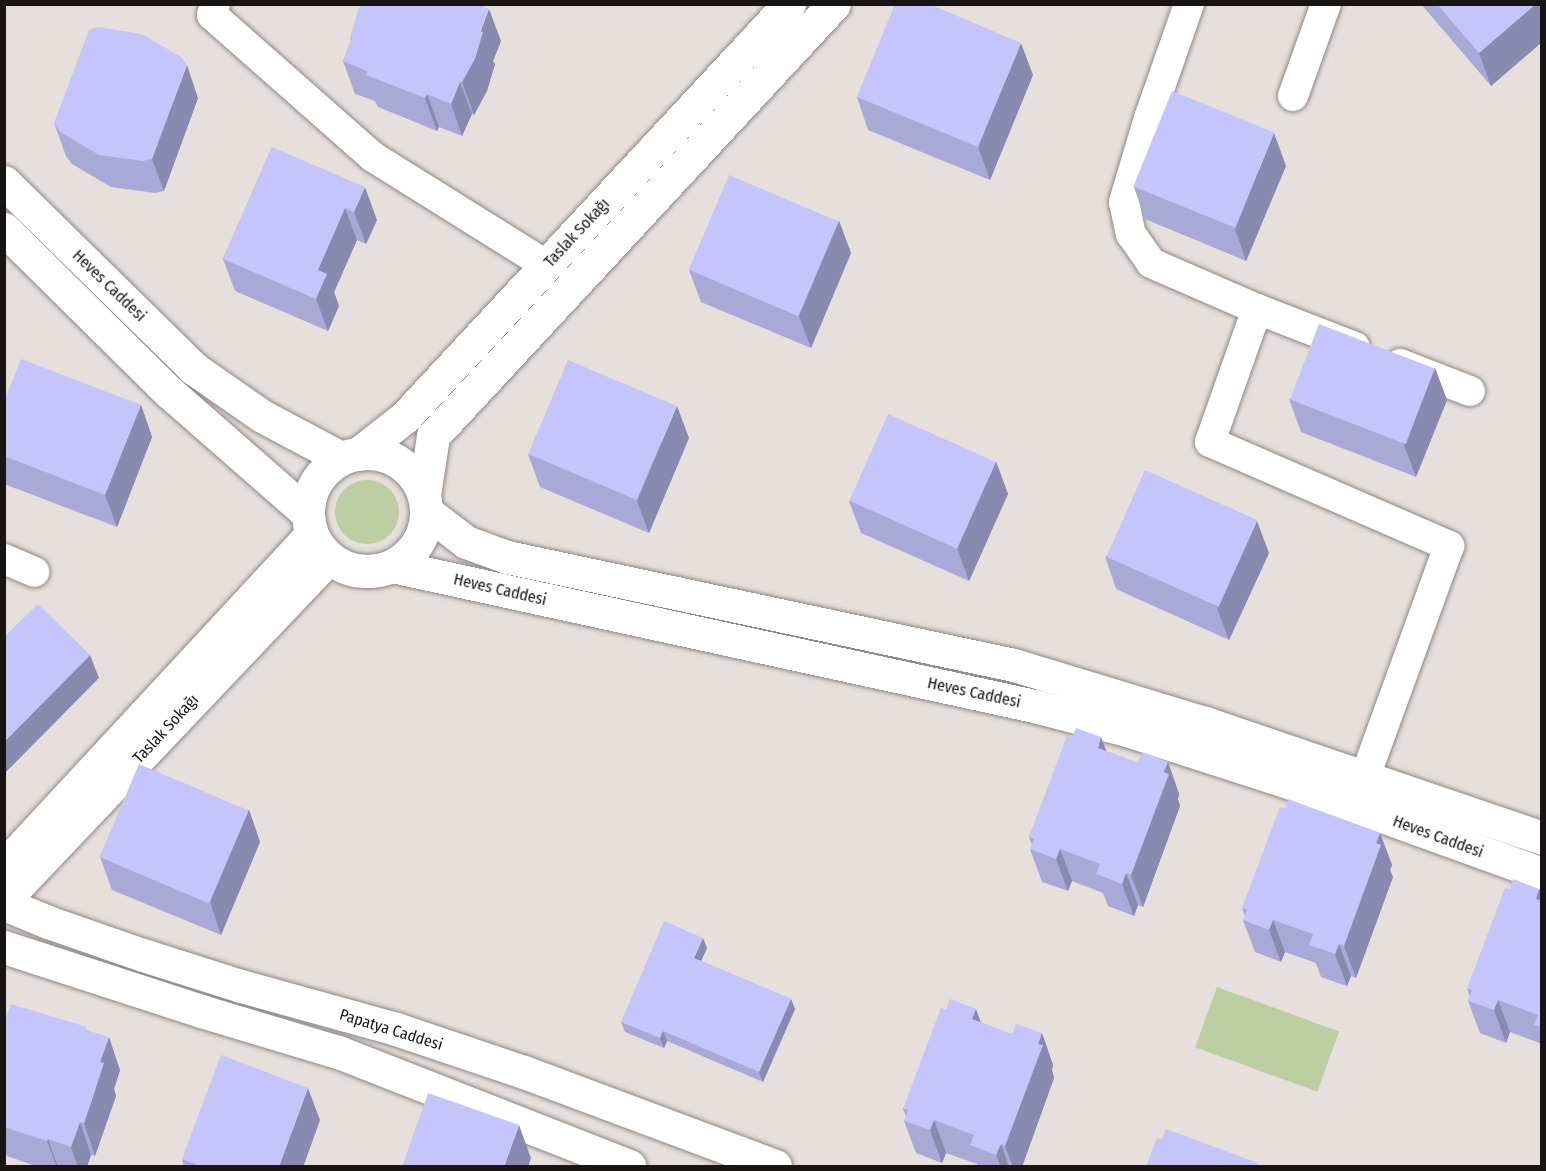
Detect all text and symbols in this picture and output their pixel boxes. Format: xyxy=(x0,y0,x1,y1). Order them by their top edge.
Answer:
street label: Taslak Sokağı xyxy=(540,195,614,271)
street label: Heves Caddesi xyxy=(68,246,150,326)
street label: Heves Caddesi xyxy=(452,570,548,610)
street label: Heves Caddesi xyxy=(926,674,1022,712)
street label: Taslak Sokağı xyxy=(129,691,203,767)
street label: Heves Caddesi xyxy=(1390,812,1486,862)
street label: Papatya Caddesi xyxy=(337,1005,445,1055)

